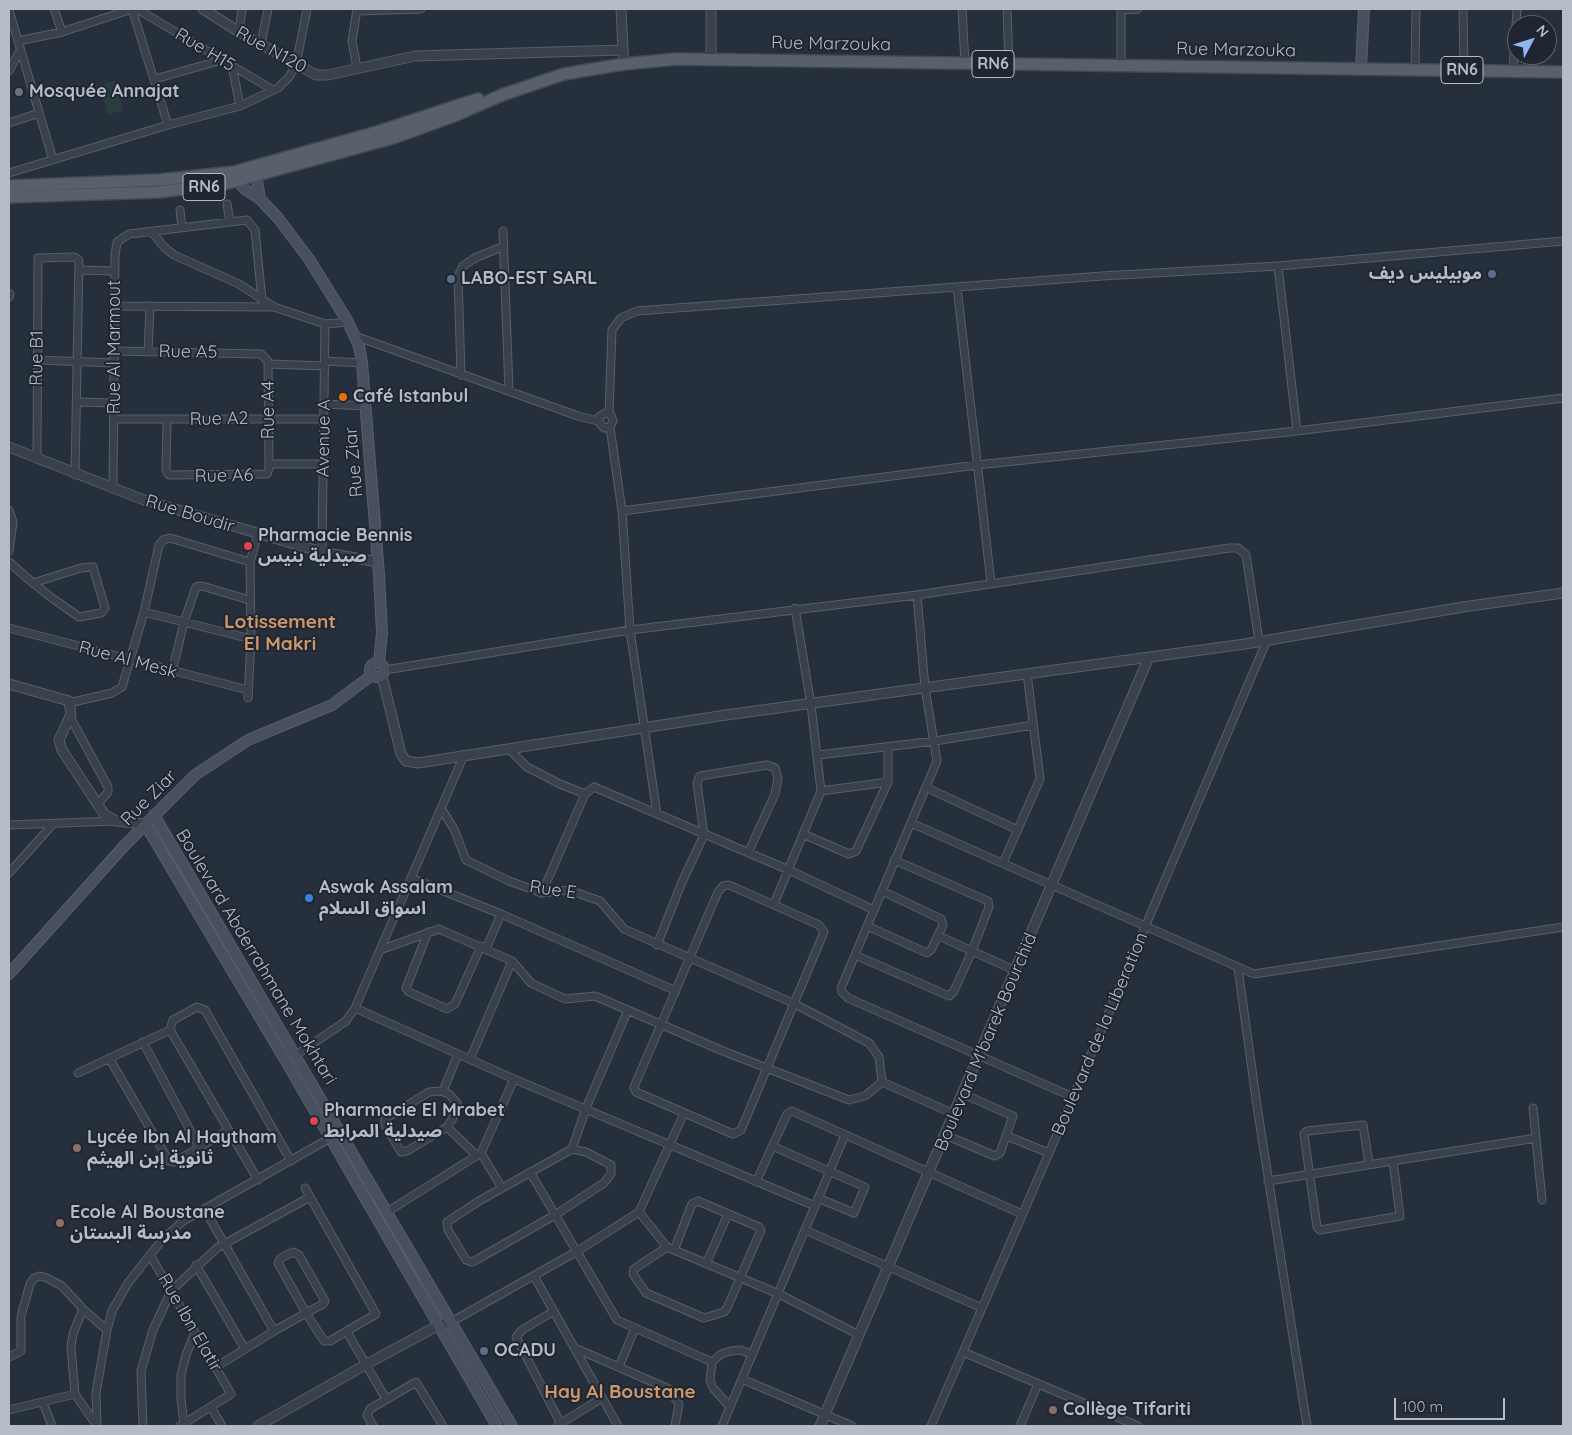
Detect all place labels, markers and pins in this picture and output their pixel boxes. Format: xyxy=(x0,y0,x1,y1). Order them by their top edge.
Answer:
place label: Mosquée Annajat xyxy=(29,81,180,103)
marker: Mosquée Annajat xyxy=(13,86,25,98)
place label: موبيليس ديف xyxy=(1369,263,1482,285)
place label: LABO-EST SARL xyxy=(461,268,597,290)
marker: موبيليس ديف xyxy=(1486,268,1498,280)
marker: LABO-EST SARL xyxy=(445,273,457,285)
place label: Café Istanbul xyxy=(353,386,468,408)
marker: Café Istanbul xyxy=(337,391,349,403)
place label: Pharmacie Bennis صيدلية بنيس xyxy=(258,525,412,568)
marker: Pharmacie Bennis صيدلية بنيس xyxy=(242,540,254,552)
place label: Aswak Assalam اسواق السلام xyxy=(319,877,453,920)
marker: Aswak Assalam اسواق السلام xyxy=(303,892,315,904)
place label: Pharmacie El Mrabet صيدلية المرابط xyxy=(324,1100,505,1142)
marker: Pharmacie El Mrabet صيدلية المرابط xyxy=(308,1115,320,1127)
place label: Lycée Ibn Al Haytham ثانوية إبن الهيثم xyxy=(87,1127,277,1170)
marker: Lycée Ibn Al Haytham ثانوية إبن الهيثم xyxy=(71,1142,83,1154)
place label: Ecole Al Boustane مدرسة البستان xyxy=(70,1202,225,1244)
marker: Ecole Al Boustane مدرسة البستان xyxy=(54,1217,66,1229)
place label: OCADU xyxy=(494,1340,556,1362)
marker: OCADU xyxy=(478,1345,490,1357)
place label: Collège Tifariti xyxy=(1063,1399,1191,1421)
marker: Collège Tifariti xyxy=(1047,1404,1059,1416)

